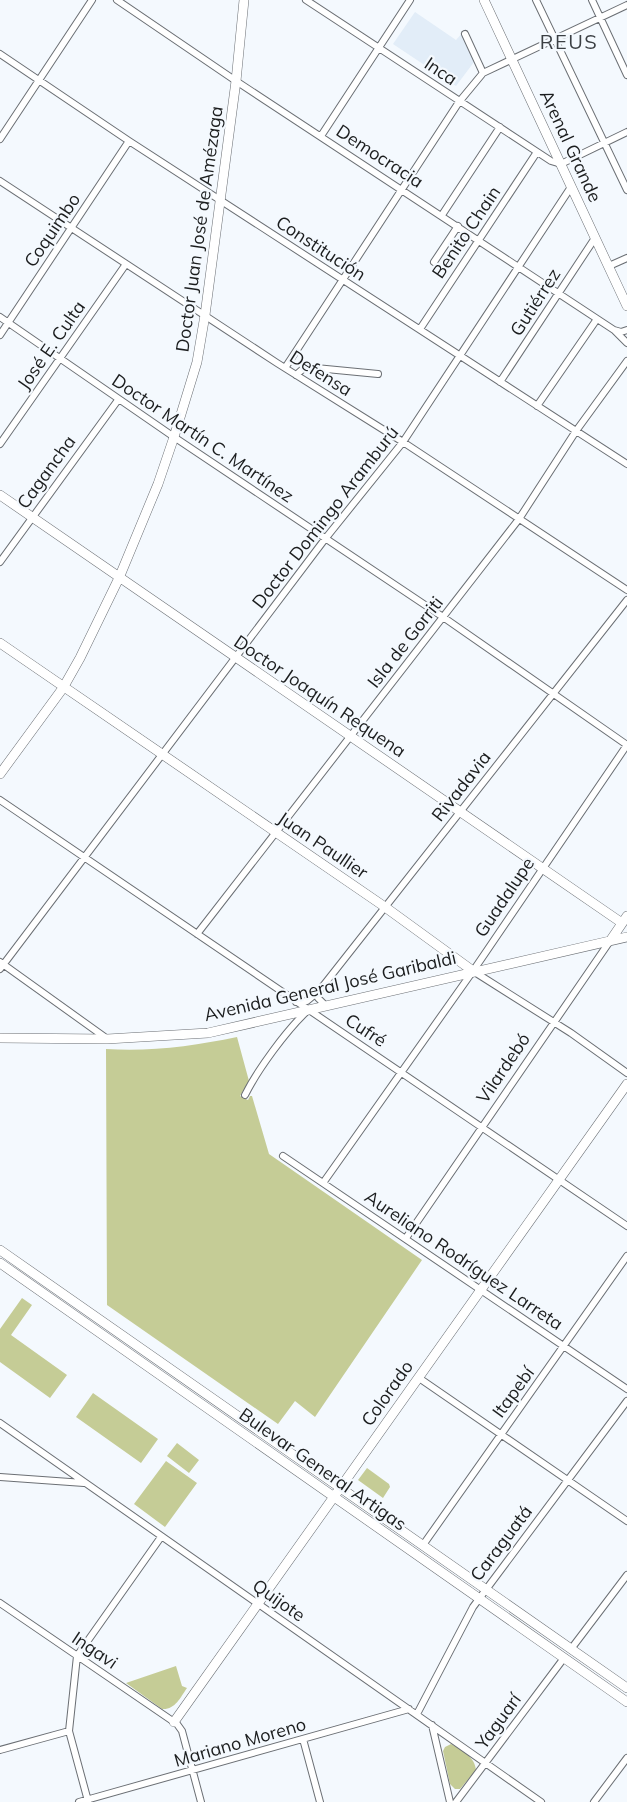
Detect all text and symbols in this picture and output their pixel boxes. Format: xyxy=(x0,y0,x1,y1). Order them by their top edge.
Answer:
district label: REUS xyxy=(540,29,598,54)
street label: Inca xyxy=(420,52,462,90)
street label: Arenal Grande xyxy=(535,86,607,206)
street label: Doctor Juan José de Amézaga xyxy=(170,105,228,353)
street label: Democracia xyxy=(332,119,428,193)
street label: Benito Chain xyxy=(427,181,505,283)
street label: Coquimbo xyxy=(19,189,85,271)
street label: Constitución xyxy=(272,210,370,286)
street label: Gutiérrez xyxy=(505,264,565,340)
street label: José E. Culta xyxy=(12,296,90,394)
street label: Defensa xyxy=(286,345,356,401)
street label: Doctor Martín C. Martínez xyxy=(108,369,298,507)
street label: Doctor Domingo Aramburú xyxy=(247,421,403,613)
street label: Cagancha xyxy=(12,431,80,513)
street label: Isla de Gorriti xyxy=(362,592,448,692)
street label: Doctor Joaquín Requena xyxy=(230,630,410,762)
street label: Rivadavia xyxy=(426,746,496,826)
street label: Juan Paullier xyxy=(273,806,373,884)
street label: Guadalupe xyxy=(469,853,539,941)
street label: Avenida General José Garibaldi xyxy=(202,946,458,1026)
street label: Cufré xyxy=(341,1008,391,1052)
street label: Vilardebó xyxy=(471,1028,535,1108)
street label: Aureliano Rodríguez Larreta xyxy=(360,1185,568,1335)
street label: Colorado xyxy=(356,1356,418,1430)
street label: Itapebí xyxy=(487,1361,540,1422)
street label: Bulevar General Artigas xyxy=(235,1403,411,1536)
street label: Caraguatá xyxy=(465,1500,537,1586)
street label: Quijote xyxy=(248,1574,310,1626)
street label: Ingavi xyxy=(68,1626,122,1674)
street label: Yaguarí xyxy=(470,1687,527,1754)
street label: Mariano Moreno xyxy=(171,1712,309,1772)

